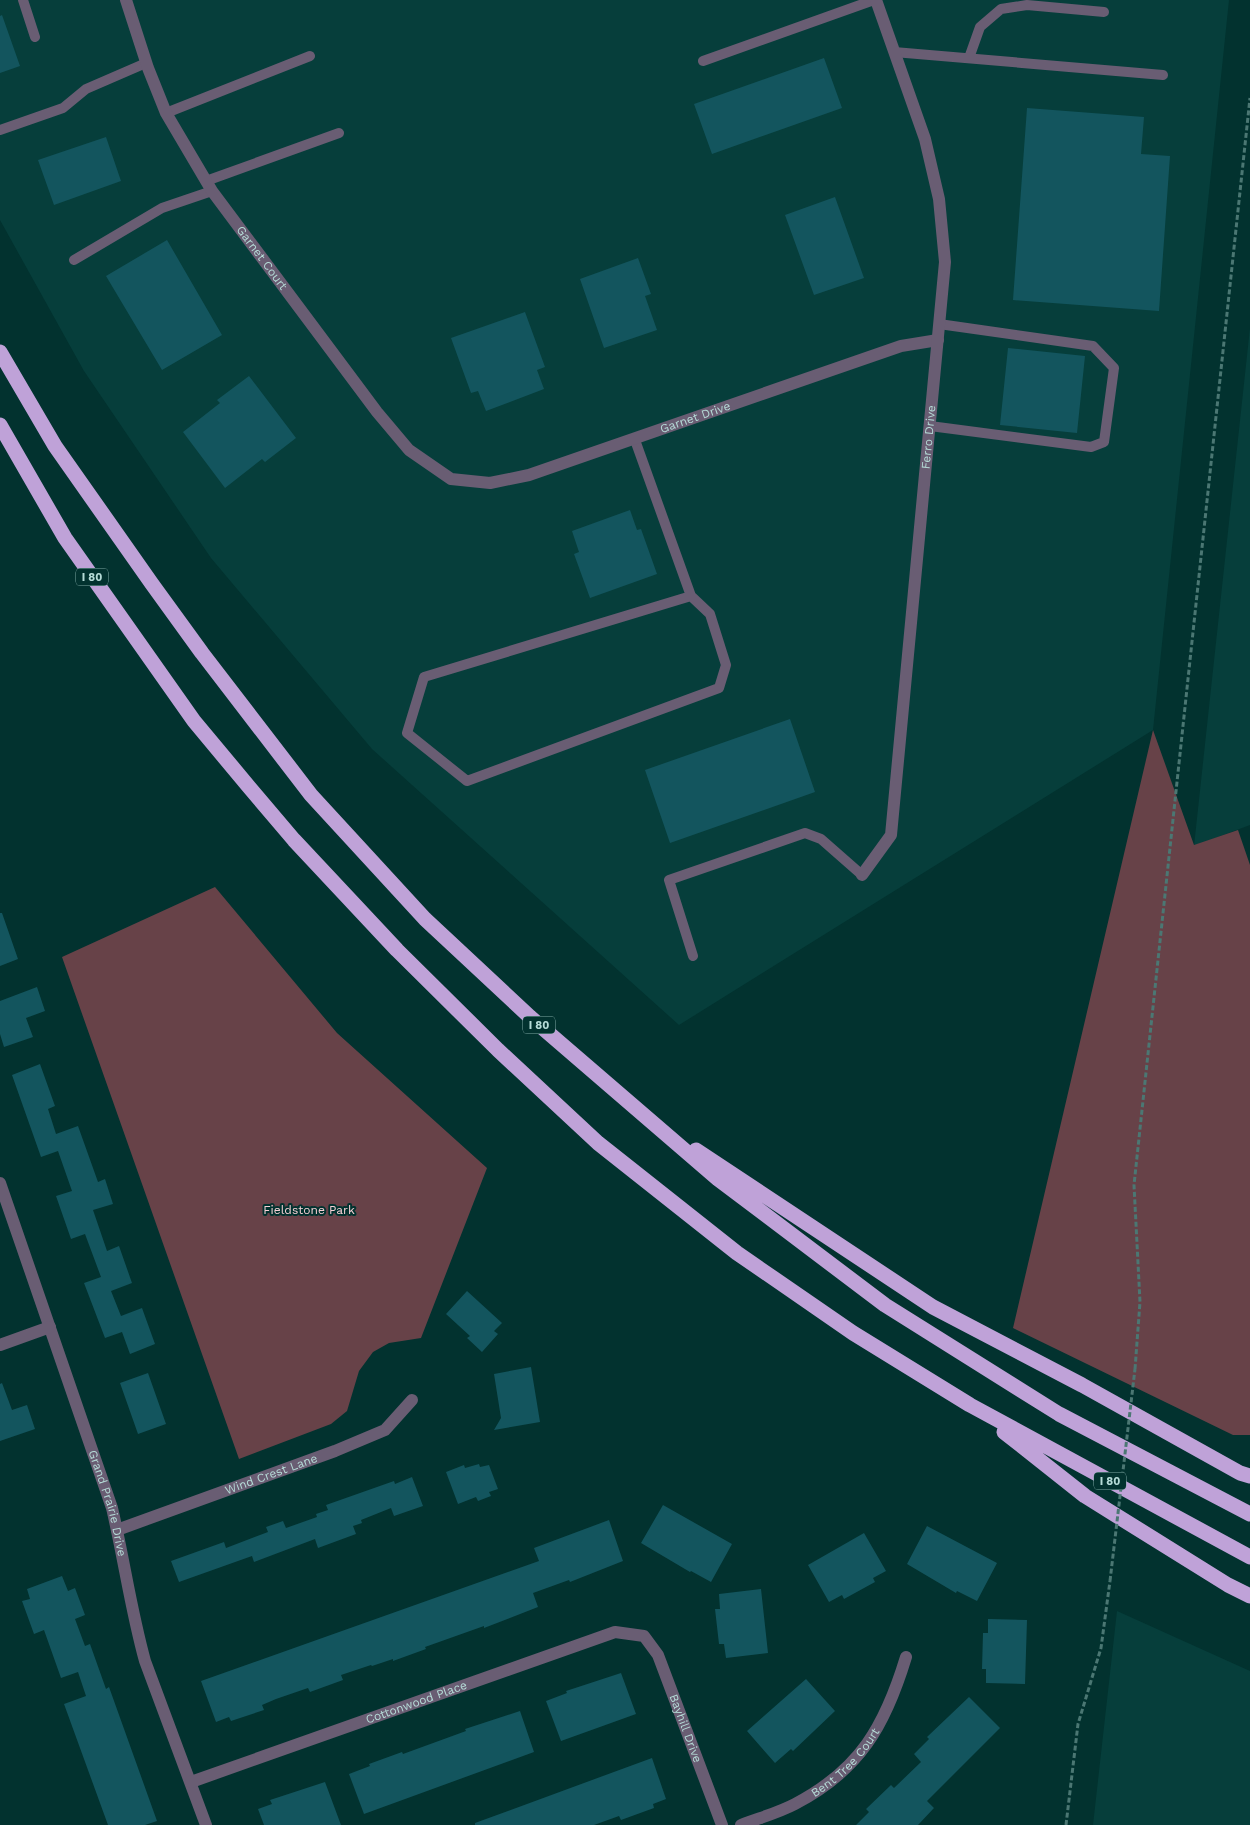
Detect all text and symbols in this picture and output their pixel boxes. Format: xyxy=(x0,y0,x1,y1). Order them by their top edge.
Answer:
street label: Garnet Court xyxy=(234,223,290,293)
street label: Garnet Drive xyxy=(658,399,732,436)
street label: Ferro Drive xyxy=(919,404,938,470)
road number: I 80 xyxy=(76,568,108,586)
road number: I 80 xyxy=(523,1016,555,1034)
park label: Fieldstone Park xyxy=(263,1203,355,1217)
street label: Grand Prairie Drive xyxy=(86,1448,129,1558)
street label: Wind Crest Lane xyxy=(223,1451,319,1497)
road number: I 80 xyxy=(1094,1472,1126,1490)
street label: Cottonwood Place xyxy=(364,1678,469,1727)
street label: Bayhill Drive xyxy=(666,1692,705,1765)
street label: Bent Tree Court xyxy=(808,1725,882,1800)

